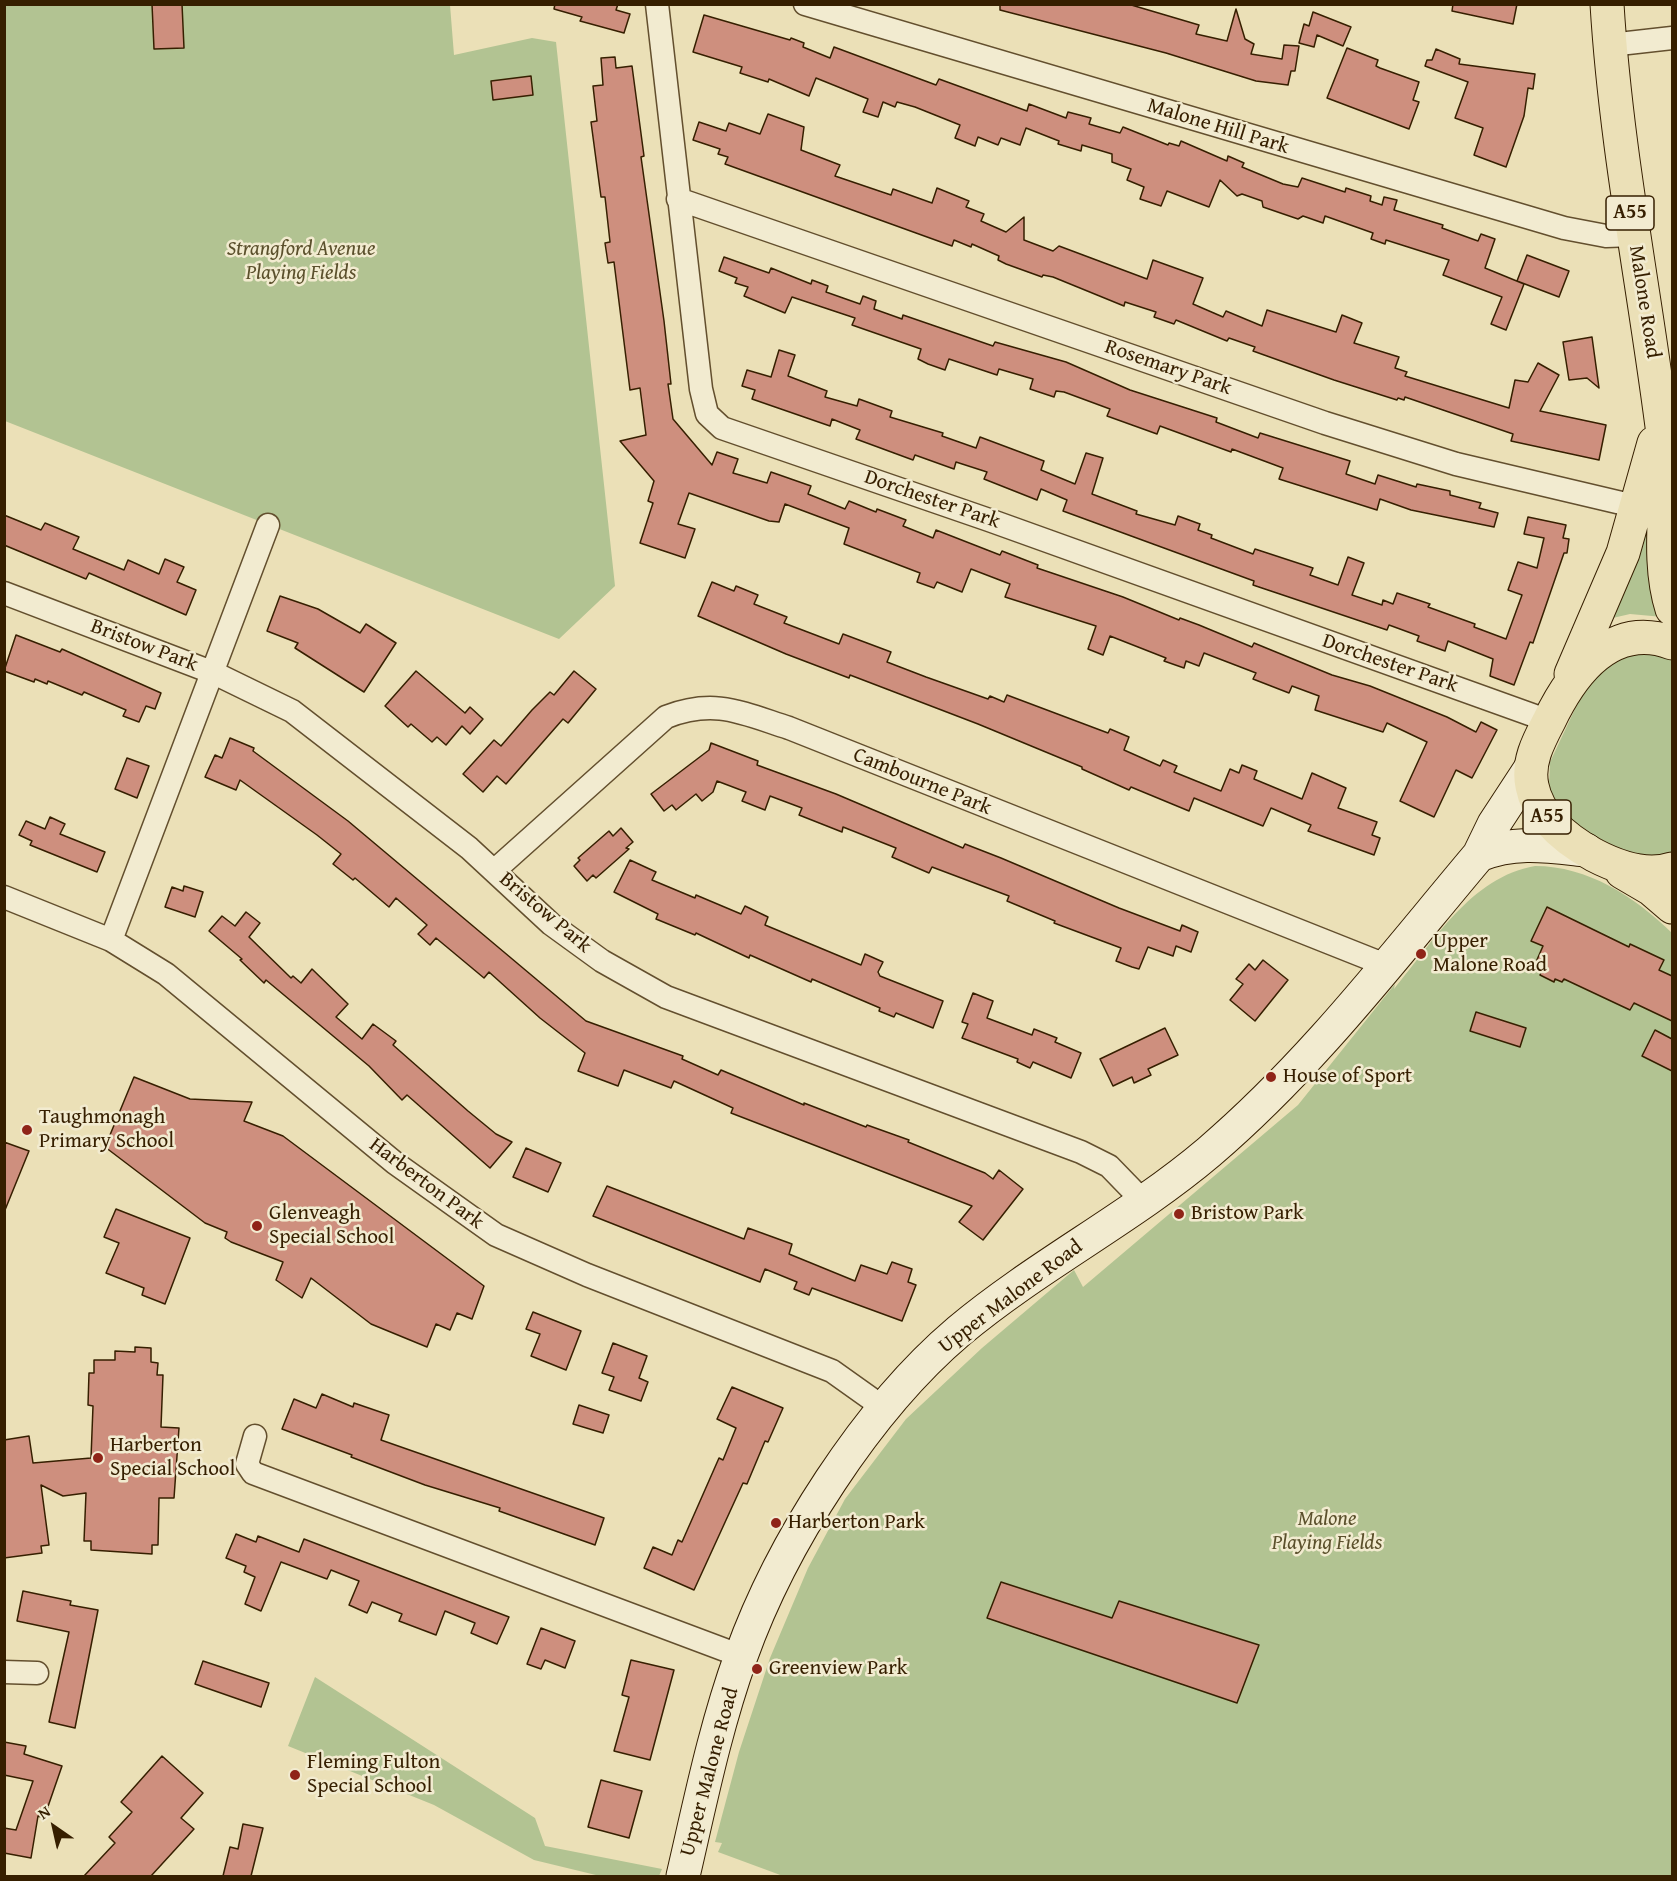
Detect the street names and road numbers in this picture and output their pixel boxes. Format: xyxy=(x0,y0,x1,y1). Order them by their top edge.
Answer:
street label: Malone Hill Park xyxy=(1144,93,1292,161)
road number: A55 xyxy=(1606,196,1654,230)
street label: Malone Road xyxy=(1623,244,1665,360)
street label: Rosemary Park xyxy=(1101,335,1235,401)
street label: Dorchester Park xyxy=(861,465,1003,535)
street label: Bristow Park xyxy=(87,614,201,678)
street label: Dorchester Park xyxy=(1319,629,1461,699)
street label: Cambourne Park xyxy=(849,743,995,821)
road number: A55 xyxy=(1523,800,1571,834)
street label: Bristow Park xyxy=(494,867,596,959)
street label: Harberton Park xyxy=(364,1133,488,1235)
street label: Upper Malone Road xyxy=(934,1235,1088,1359)
street label: Upper Malone Road xyxy=(675,1685,745,1859)

